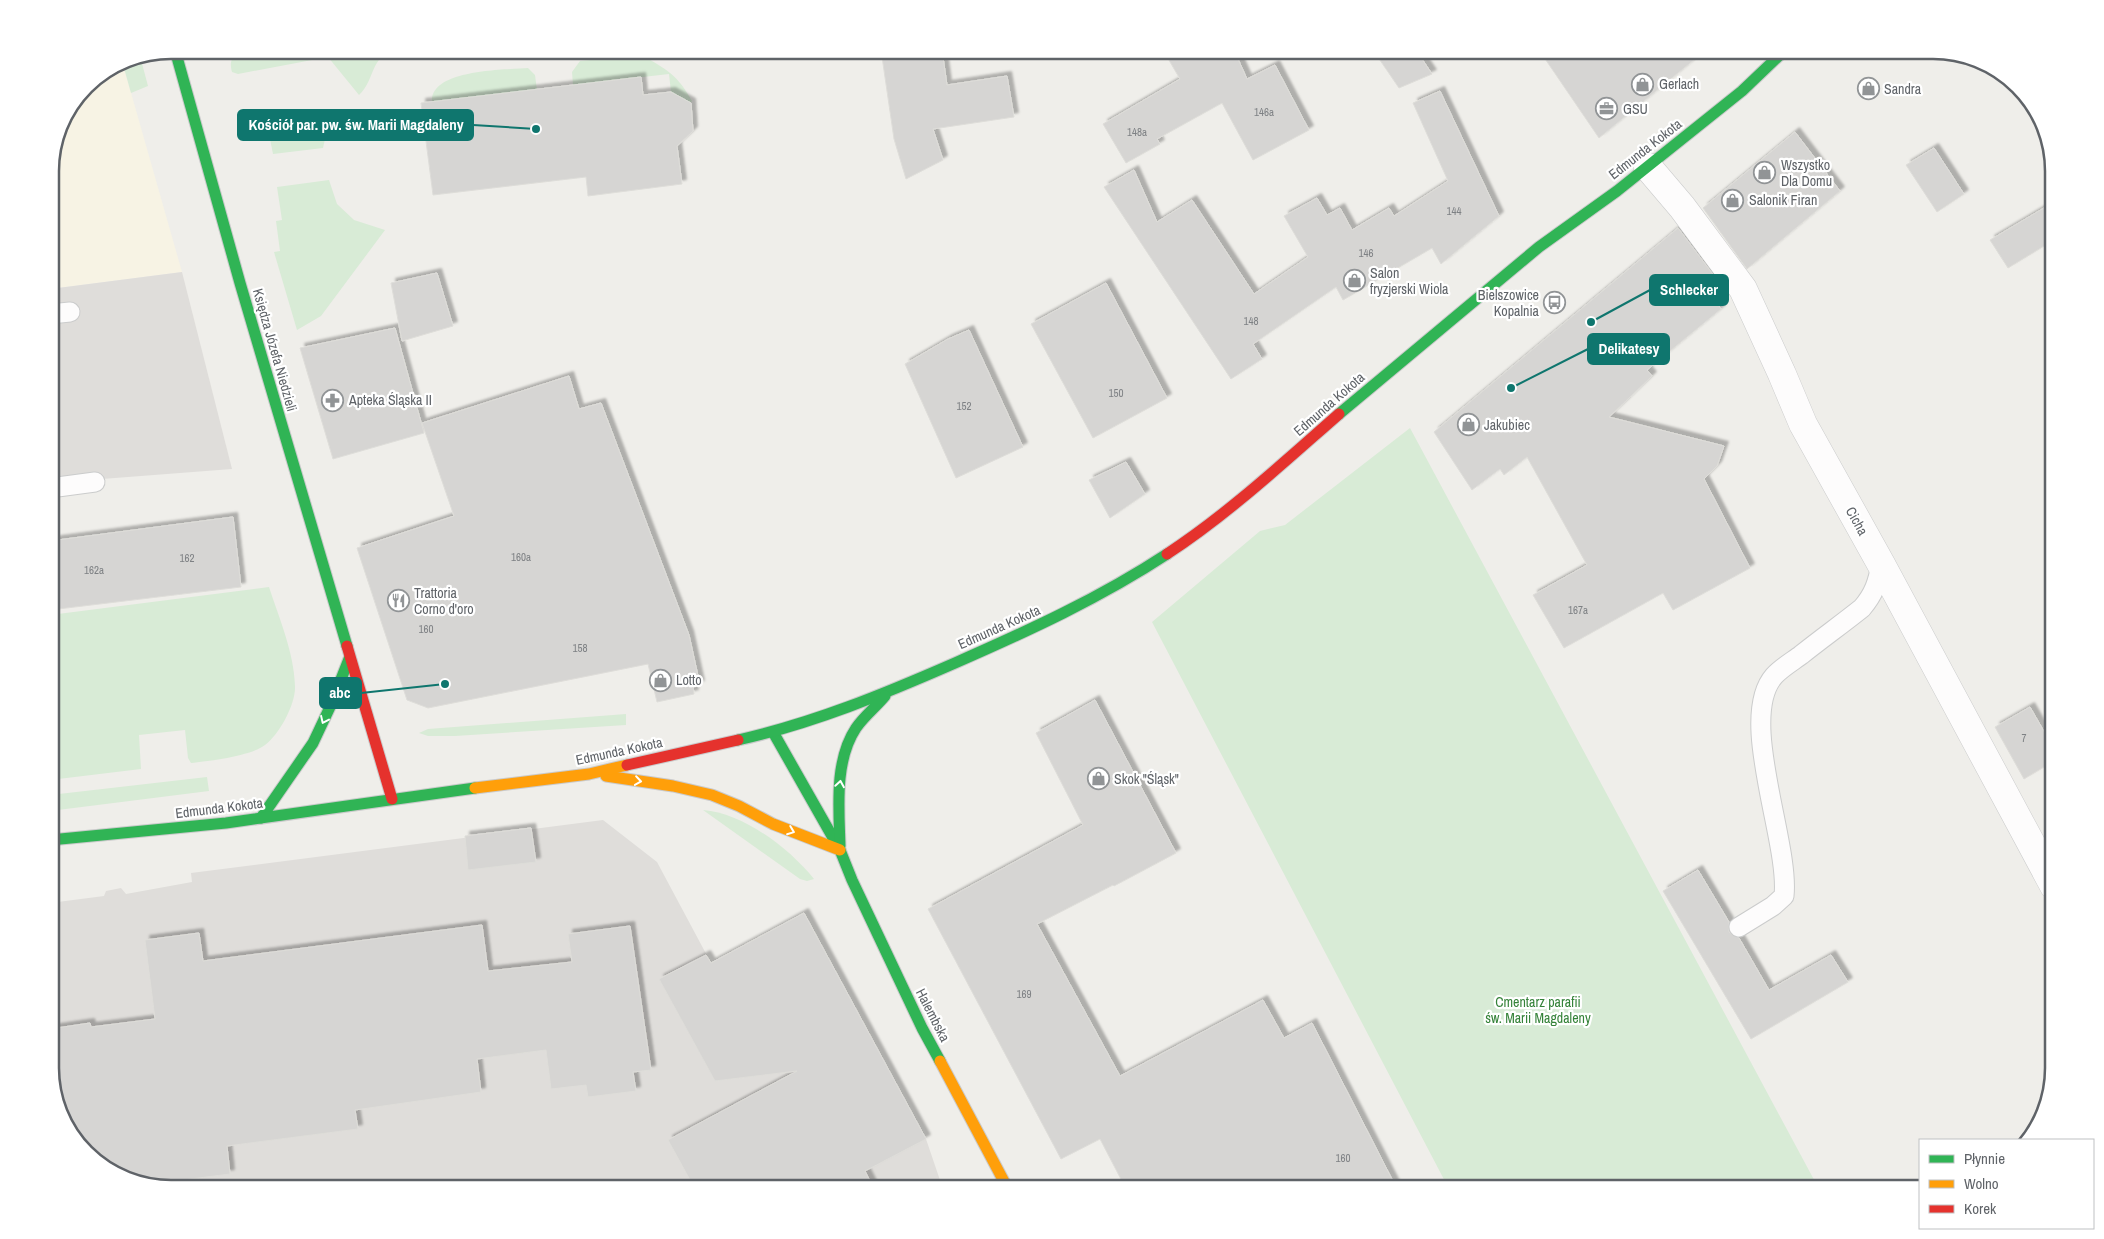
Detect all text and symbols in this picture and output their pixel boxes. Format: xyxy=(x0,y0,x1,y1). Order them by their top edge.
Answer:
shop icon: Gerlach xyxy=(1631,72,1655,96)
place label: Gerlach xyxy=(1659,75,1699,93)
shop icon: Sandra xyxy=(1856,77,1880,101)
place label: Sandra xyxy=(1884,80,1922,98)
office icon: GSU xyxy=(1595,97,1619,121)
place label: GSU xyxy=(1623,100,1648,118)
house number: 146a xyxy=(1254,105,1274,119)
callout: Kościół par. pw. św. Marii Magdaleny xyxy=(238,110,473,140)
text: Kościół par. pw. św. Marii Magdaleny xyxy=(248,114,464,135)
street label: Edmunda Kokota xyxy=(1605,114,1686,183)
house number: 148a xyxy=(1127,125,1147,139)
place label: Wszystko Dla Domu xyxy=(1781,156,1832,190)
shop icon: Wszystko Dla Domu xyxy=(1753,161,1777,185)
shop icon: Salonik Firan xyxy=(1721,188,1745,212)
place label: Salonik Firan xyxy=(1749,191,1817,209)
house number: 144 xyxy=(1446,204,1462,218)
house number: 146 xyxy=(1358,246,1374,260)
place label: Salon fryzjerski Wiola xyxy=(1370,264,1449,298)
shop icon: Salon fryzjerski Wiola xyxy=(1342,269,1366,293)
callout: Schlecker xyxy=(1650,275,1728,305)
text: Schlecker xyxy=(1660,279,1718,300)
street label: Księdza Józefa Niedzieli xyxy=(249,286,301,414)
place label: Bielszowice Kopalnia xyxy=(1478,286,1540,320)
bus stop icon: Bielszowice Kopalnia xyxy=(1543,291,1567,315)
house number: 148 xyxy=(1243,314,1259,328)
callout: Delikatesy xyxy=(1588,334,1669,364)
text: Delikatesy xyxy=(1599,338,1660,359)
street label: Edmunda Kokota xyxy=(1290,368,1369,440)
house number: 150 xyxy=(1108,386,1124,400)
pharmacy icon: Apteka Śląska II xyxy=(321,388,345,412)
place label: Apteka Śląska II xyxy=(348,391,432,409)
house number: 152 xyxy=(956,399,972,413)
shop icon: Jakubiec xyxy=(1456,413,1480,437)
place label: Jakubiec xyxy=(1484,416,1530,434)
street label: Cicha xyxy=(1842,504,1872,539)
house number: 160a xyxy=(511,550,531,564)
house number: 162 xyxy=(179,551,195,565)
house number: 162a xyxy=(84,563,104,577)
place label: Trattoria Corno d'oro xyxy=(414,584,474,618)
restaurant icon: Trattoria Corno d'oro xyxy=(386,589,410,613)
street label: Edmunda Kokota xyxy=(955,601,1043,653)
house number: 167a xyxy=(1568,603,1588,617)
house number: 160 xyxy=(418,622,434,636)
house number: 158 xyxy=(572,641,588,655)
shop icon: Lotto xyxy=(648,668,672,692)
place label: Lotto xyxy=(676,671,702,689)
callout: abc xyxy=(320,678,361,708)
text: abc xyxy=(329,682,351,703)
one-way arrow xyxy=(320,715,330,724)
house number: 7 xyxy=(2021,731,2027,745)
street label: Edmunda Kokota xyxy=(574,733,665,769)
shop icon: Skok "Śląsk" xyxy=(1086,767,1110,791)
place label: Skok "Śląsk" xyxy=(1114,770,1179,788)
one-way arrow xyxy=(634,775,642,786)
one-way arrow xyxy=(834,780,844,788)
street label: Edmunda Kokota xyxy=(174,794,264,822)
one-way arrow xyxy=(786,825,794,835)
street label: Halembska xyxy=(912,985,954,1045)
house number: 169 xyxy=(1016,987,1032,1001)
park label: Cmentarz parafii św. Marii Magdaleny xyxy=(1485,993,1591,1027)
legend xyxy=(1919,1139,2094,1229)
text: Płynnie xyxy=(1964,1148,2005,1169)
house number: 160 xyxy=(1335,1151,1351,1165)
text: Wolno xyxy=(1964,1173,1999,1194)
text: Korek xyxy=(1964,1198,1997,1219)

